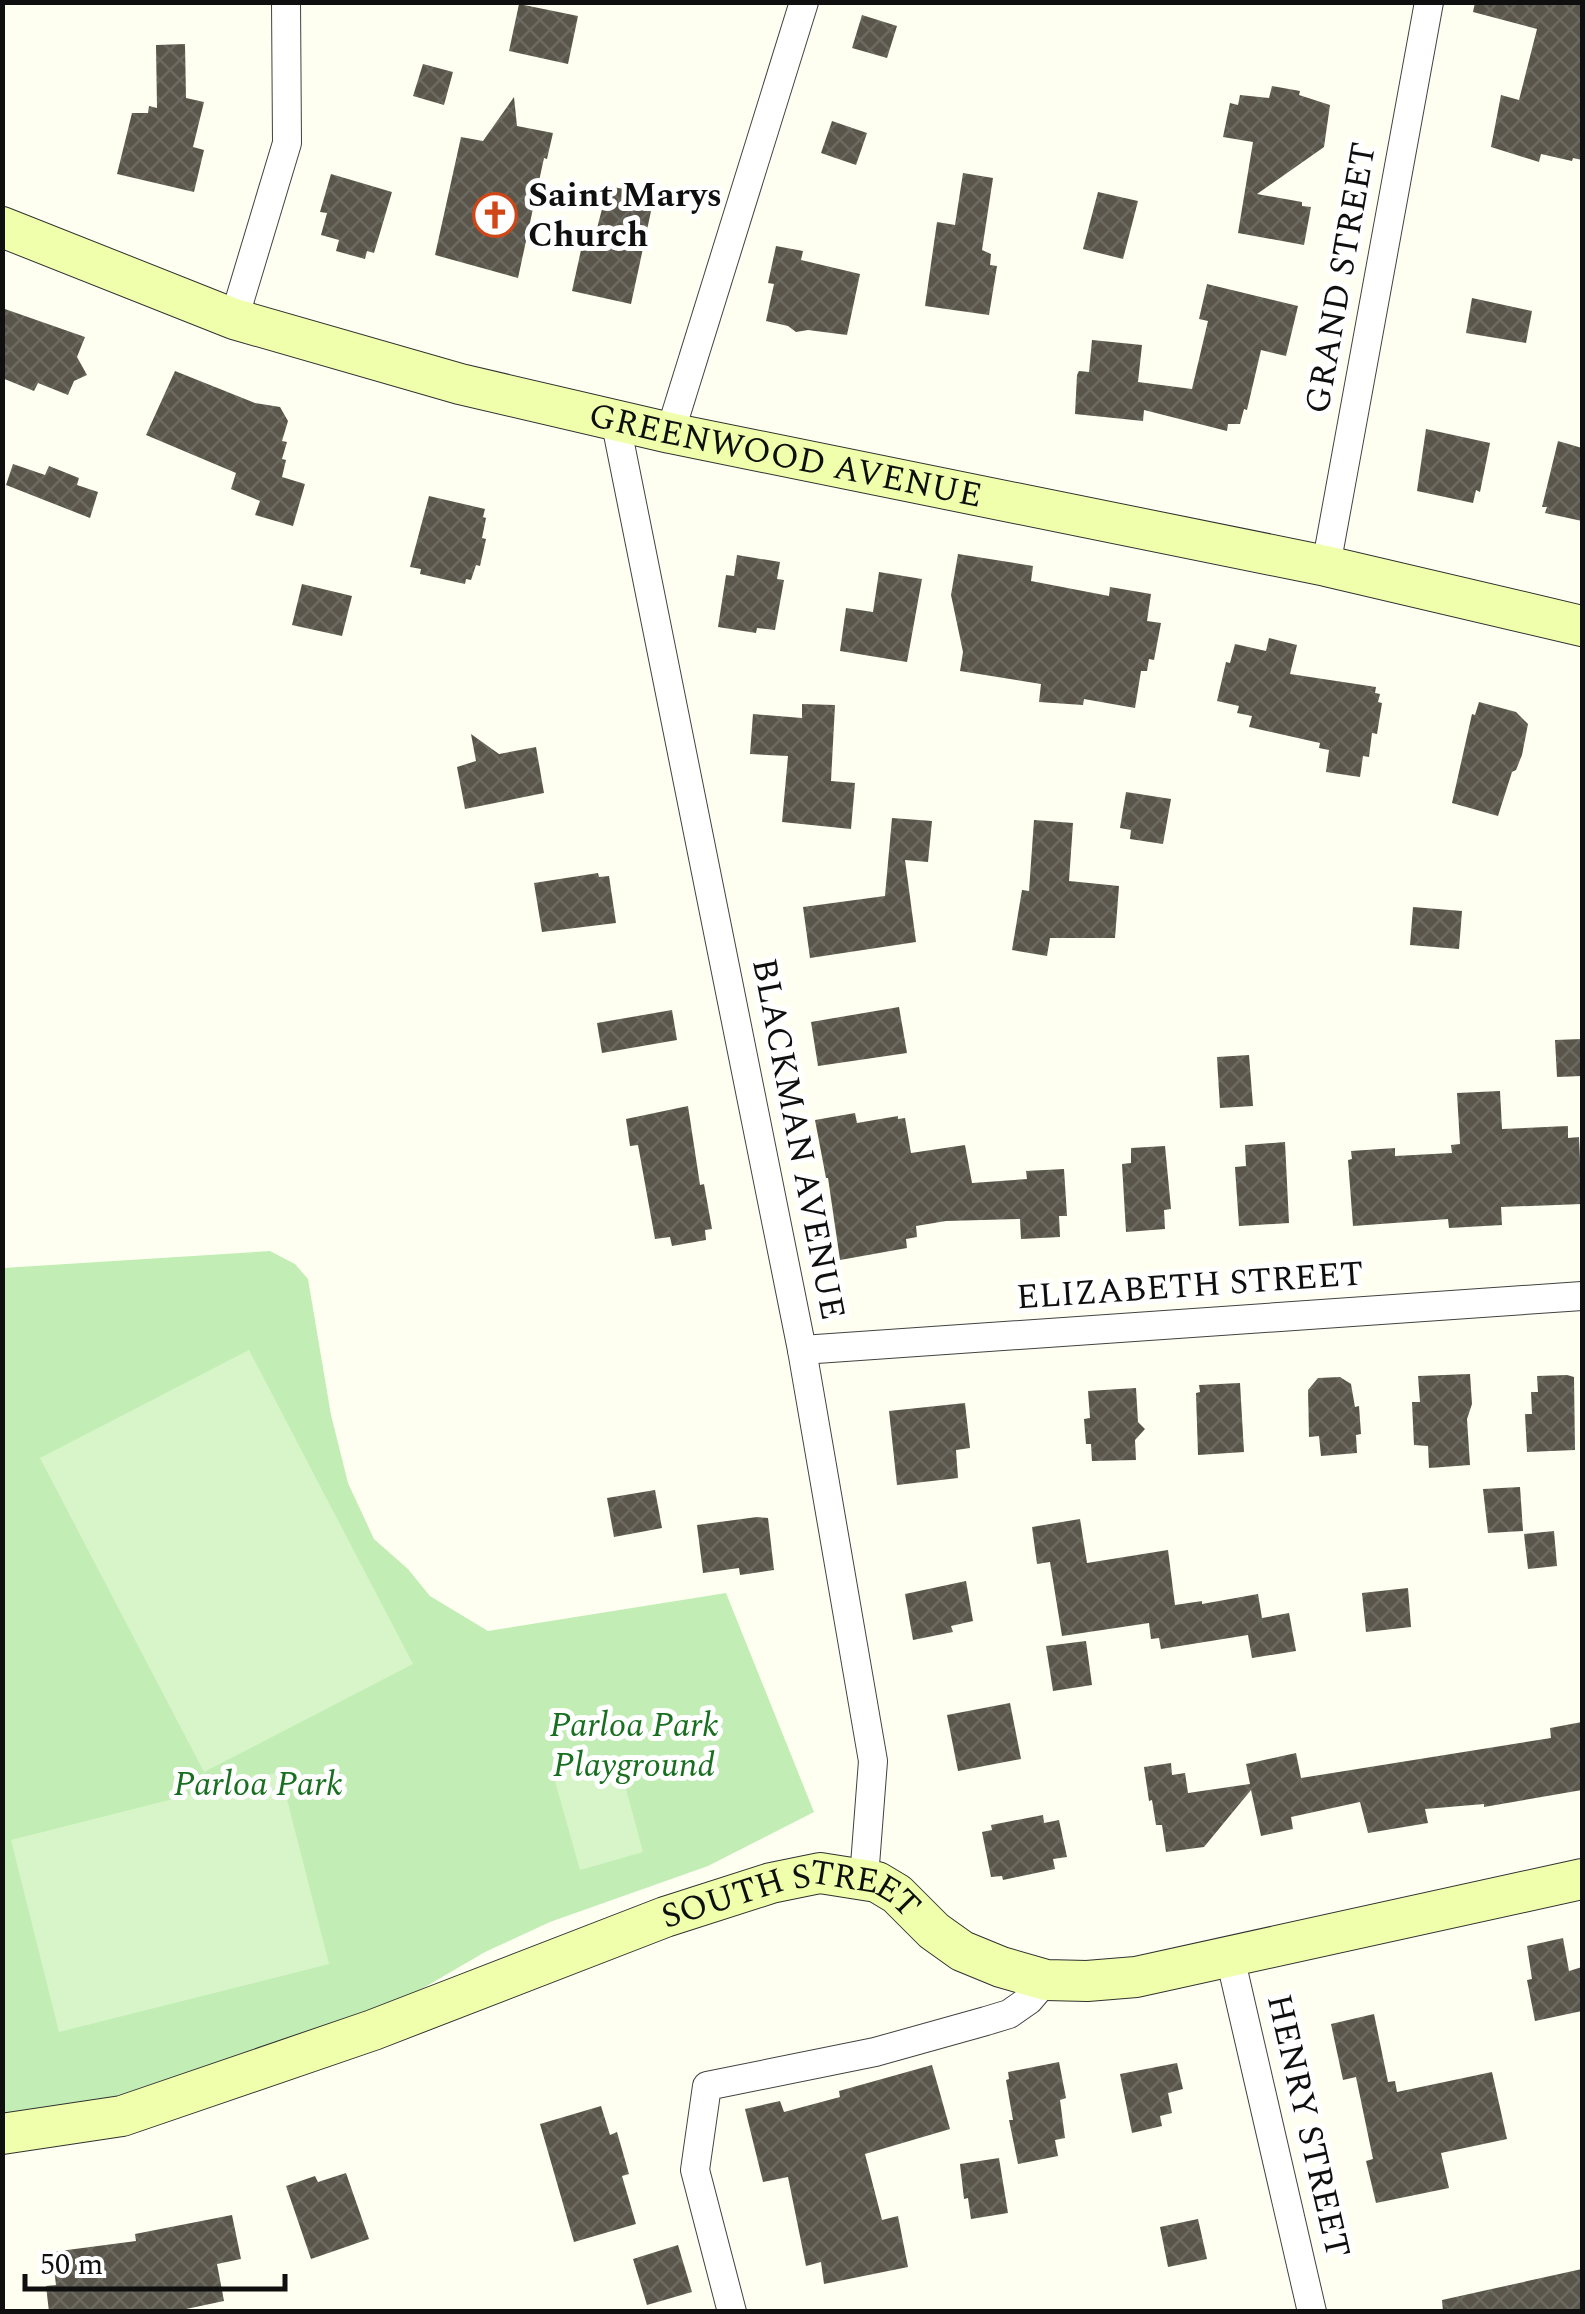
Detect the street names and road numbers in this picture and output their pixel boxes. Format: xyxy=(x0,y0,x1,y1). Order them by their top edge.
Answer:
street label: GRAND STREET xyxy=(1291,138,1391,418)
street label: GREENWOOD AVENUE xyxy=(584,388,987,522)
street label: BLACKMAN AVENUE xyxy=(737,954,859,1324)
street label: ELIZABETH STREET xyxy=(1014,1247,1366,1325)
street label: SOUTH STREET xyxy=(652,1903,922,1945)
street label: HENRY STREET xyxy=(1252,1989,1364,2263)

